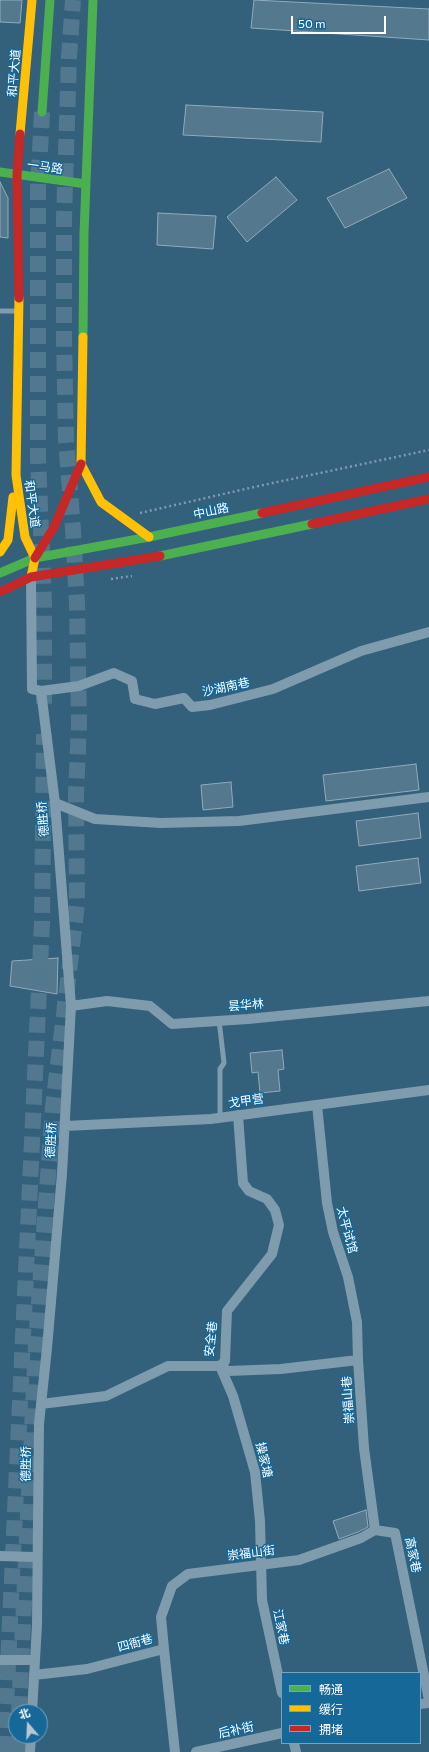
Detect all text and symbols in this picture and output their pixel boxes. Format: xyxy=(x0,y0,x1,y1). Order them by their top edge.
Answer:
scale bar xyxy=(293,8,388,34)
text: 50 m xyxy=(298,16,326,30)
street label: 和平大道 xyxy=(5,48,23,98)
street label: 一马路 xyxy=(26,157,64,177)
street label: 和平大道 xyxy=(22,479,42,529)
street label: 中山路 xyxy=(192,500,230,522)
street label: 沙湖南巷 xyxy=(201,675,251,699)
street label: 德胜桥 xyxy=(34,800,52,838)
street label: 昙华林 xyxy=(227,996,265,1014)
street label: 戈甲营 xyxy=(227,1091,265,1111)
street label: 德胜桥 xyxy=(43,1122,59,1158)
street label: 太平试馆 xyxy=(334,1205,360,1255)
street label: 安全巷 xyxy=(202,1320,220,1358)
street label: 崇福山巷 xyxy=(339,1376,357,1424)
street label: 操家塘 xyxy=(253,1441,275,1479)
street label: 德胜桥 xyxy=(18,1446,34,1482)
street label: 高家巷 xyxy=(402,1536,424,1574)
street label: 崇福山街 xyxy=(226,1543,276,1563)
street label: 江家巷 xyxy=(270,1608,292,1646)
street label: 四衙巷 xyxy=(116,1631,154,1655)
legend xyxy=(281,1672,421,1744)
text: 畅通 xyxy=(319,1682,343,1696)
text: 缓行 xyxy=(319,1702,343,1716)
north arrow xyxy=(8,1704,48,1744)
text: 北 xyxy=(17,1705,32,1721)
street label: 后补街 xyxy=(217,1719,255,1741)
text: 拥堵 xyxy=(319,1722,343,1736)

